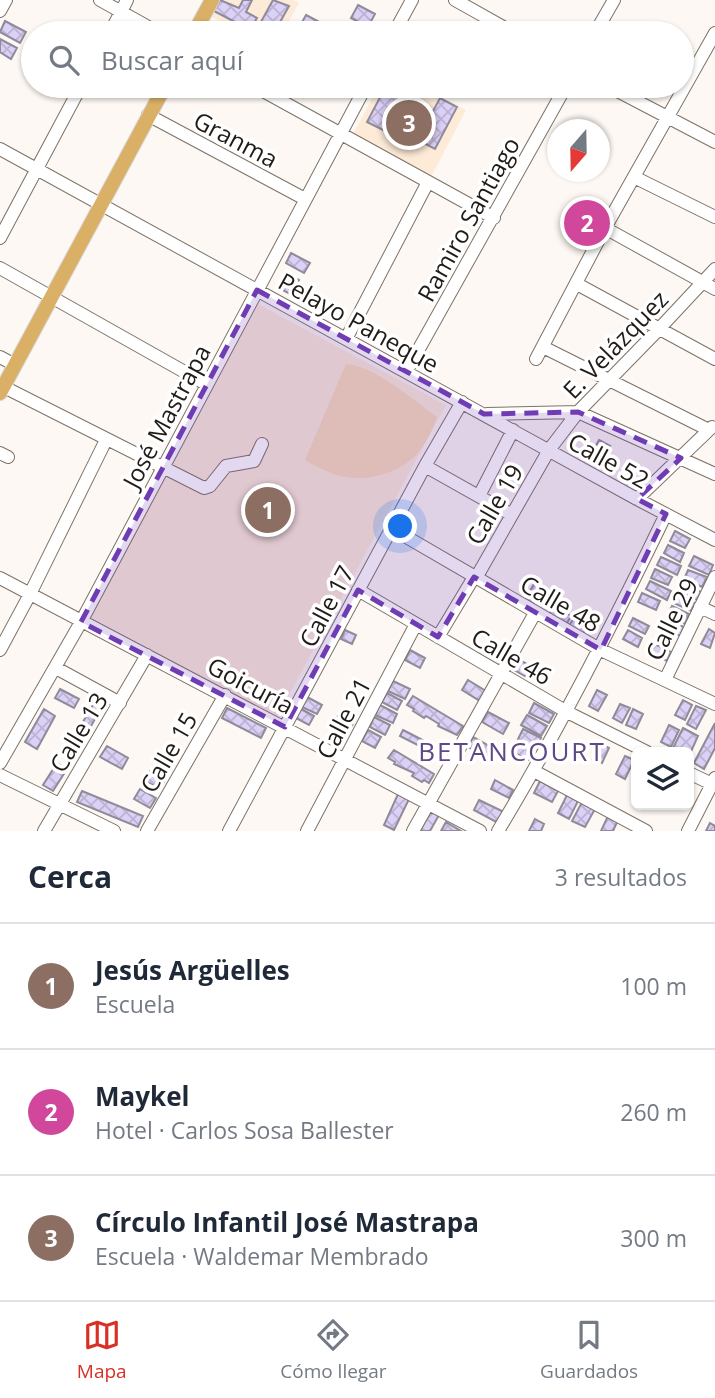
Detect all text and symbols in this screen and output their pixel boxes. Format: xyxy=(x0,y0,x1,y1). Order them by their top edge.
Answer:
search box xyxy=(21,21,694,98)
icon: search xyxy=(45,41,83,79)
text: Buscar aquí xyxy=(101,42,243,78)
pin: 3 xyxy=(386,97,432,149)
street label: Granma xyxy=(188,103,284,175)
north arrow xyxy=(547,119,610,182)
street label: Ramiro Santiago xyxy=(409,131,527,307)
pin: 2 xyxy=(564,197,610,249)
street label: Pelayo Paneque xyxy=(273,264,445,380)
street label: E. Velázquez xyxy=(555,283,675,405)
street label: José Mastrapa xyxy=(113,338,218,495)
street label: Calle 52 xyxy=(563,424,655,496)
street label: Calle 19 xyxy=(458,458,530,550)
pin: 1 xyxy=(245,484,291,536)
your location xyxy=(383,509,417,543)
street label: Calle 17 xyxy=(291,560,361,652)
street label: Calle 48 xyxy=(515,567,607,639)
street label: Calle 29 xyxy=(637,572,705,666)
street label: Calle 46 xyxy=(466,620,558,692)
street label: Goicuría xyxy=(202,649,300,721)
street label: Calle 21 xyxy=(308,672,378,764)
street label: Calle 13 xyxy=(41,686,115,778)
street label: Calle 15 xyxy=(132,706,204,798)
district label: BETANCOURT xyxy=(418,733,606,769)
map controls xyxy=(631,747,694,810)
button: layers xyxy=(631,747,694,810)
text: Cerca xyxy=(28,856,112,897)
text: 3 resultados xyxy=(555,861,687,893)
text: Jesús Argüelles xyxy=(95,952,290,988)
text: 1 xyxy=(44,970,58,1002)
text: 100 m xyxy=(620,970,687,1002)
text: Escuela xyxy=(95,988,175,1020)
text: Maykel xyxy=(95,1078,189,1114)
text: 2 xyxy=(44,1096,58,1128)
text: 260 m xyxy=(620,1096,687,1128)
text: Hotel · Carlos Sosa Ballester xyxy=(95,1114,394,1146)
text: Círculo Infantil José Mastrapa xyxy=(95,1204,479,1240)
text: 3 xyxy=(44,1222,58,1254)
text: 300 m xyxy=(620,1222,687,1254)
text: Escuela · Waldemar Membrado xyxy=(95,1240,429,1272)
tab: Mapa xyxy=(77,1316,127,1384)
tab: Cómo llegar xyxy=(280,1316,387,1384)
tab: Guardados xyxy=(540,1316,638,1384)

